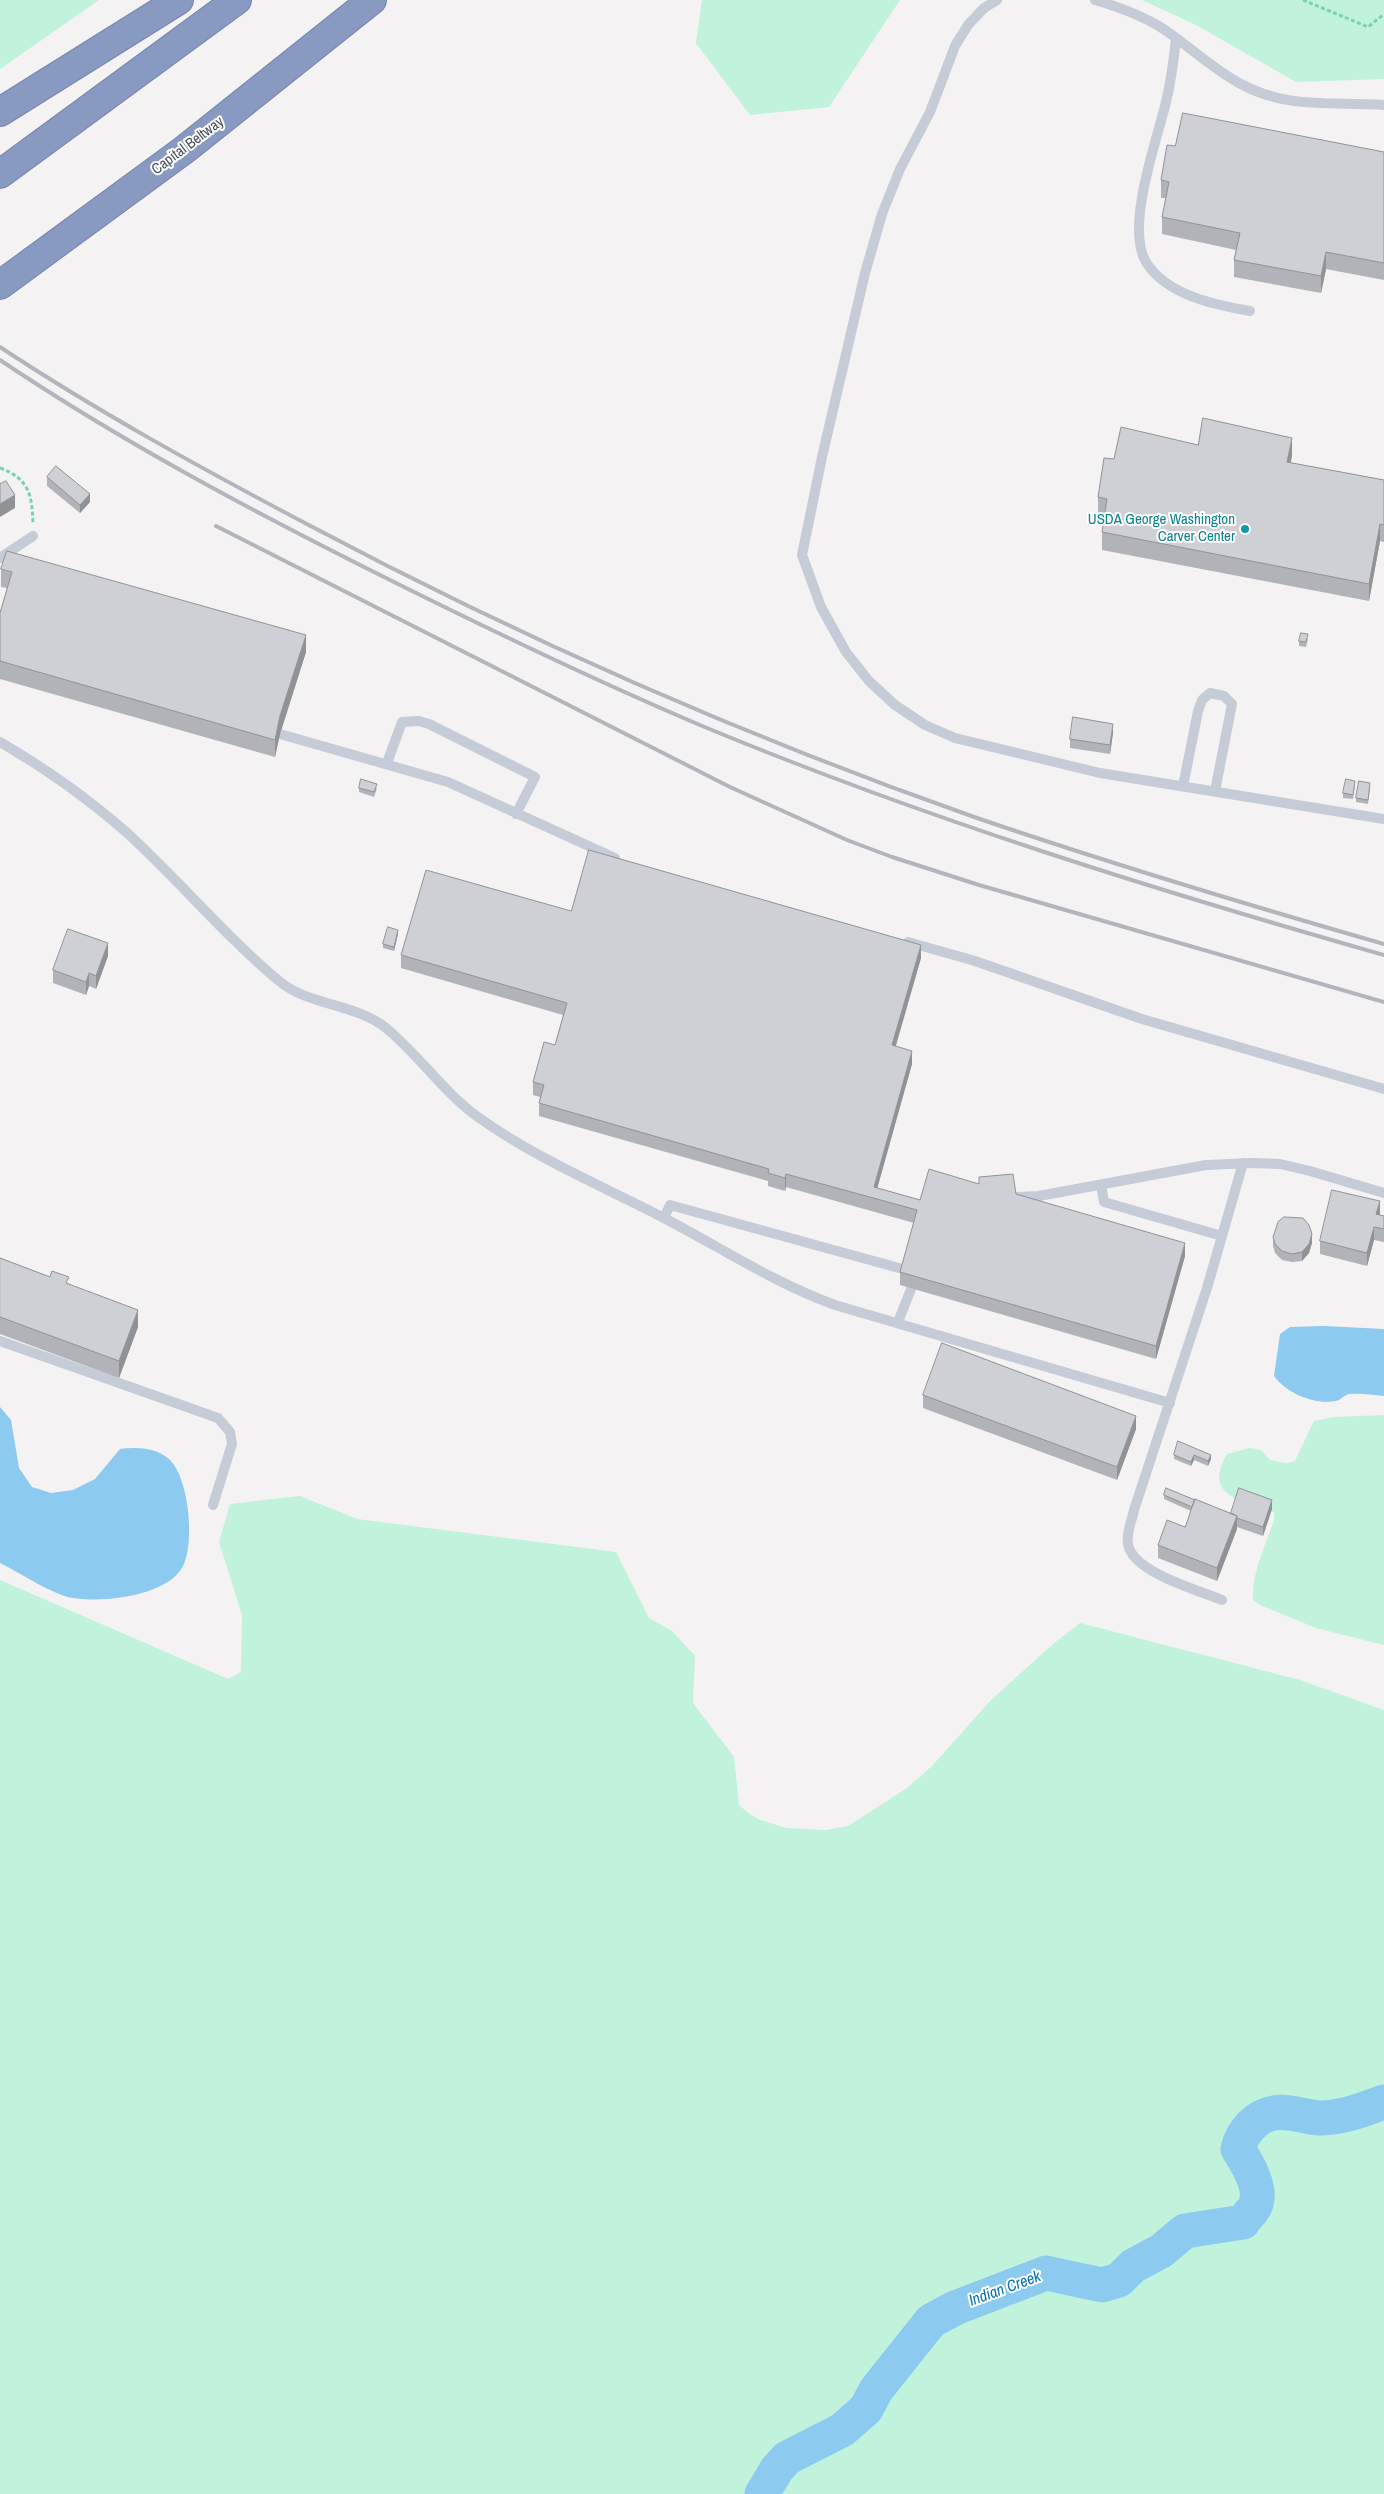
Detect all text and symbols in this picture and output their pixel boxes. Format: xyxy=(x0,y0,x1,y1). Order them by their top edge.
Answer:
street label: Capital Beltway xyxy=(148,113,228,179)
place label: USDA George Washington Carver Center xyxy=(1088,511,1235,546)
marker: USDA George Washington Carver Center xyxy=(1239,523,1251,535)
water label: Indian Creek xyxy=(966,2267,1044,2311)

